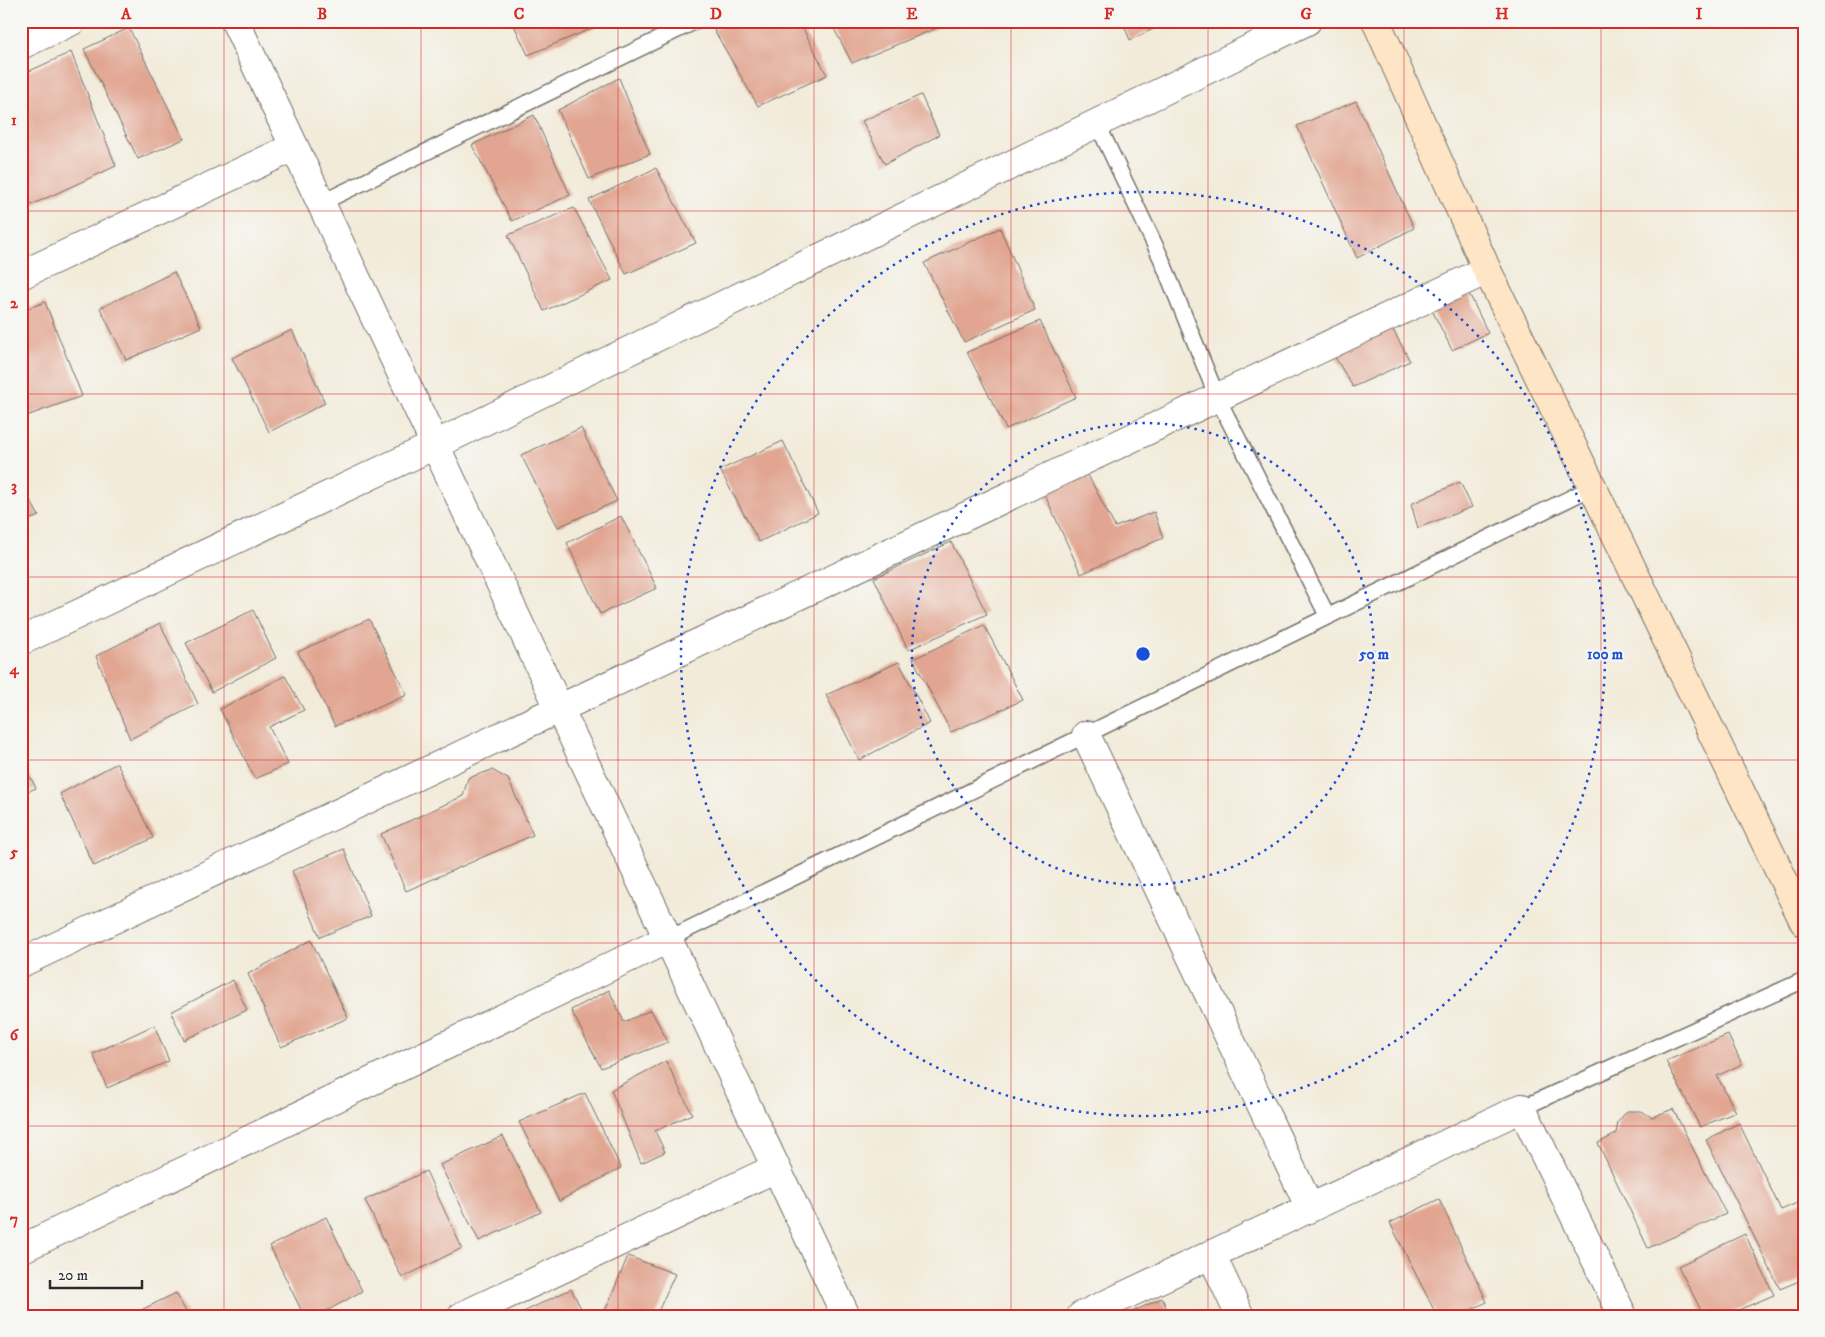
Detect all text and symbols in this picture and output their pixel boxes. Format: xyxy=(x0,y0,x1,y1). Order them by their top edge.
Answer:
text: A xyxy=(120,4,132,24)
text: B xyxy=(317,4,327,24)
text: C xyxy=(514,4,524,24)
text: D xyxy=(710,4,722,24)
text: E xyxy=(906,4,918,24)
text: F xyxy=(1104,4,1114,24)
text: G xyxy=(1300,4,1312,24)
text: H xyxy=(1495,4,1509,24)
text: I xyxy=(1696,4,1703,24)
text: 1 xyxy=(11,110,17,130)
text: 2 xyxy=(10,293,19,313)
text: 3 xyxy=(11,476,17,496)
centre of rings xyxy=(1134,645,1152,663)
text: 50 m xyxy=(1358,645,1390,664)
text: 100 m xyxy=(1587,645,1624,664)
text: 4 xyxy=(8,659,19,679)
text: 5 xyxy=(9,842,18,862)
text: 6 xyxy=(10,1025,20,1045)
text: 7 xyxy=(10,1209,18,1229)
scale bar xyxy=(50,1257,142,1289)
text: 20 m xyxy=(58,1266,88,1285)

